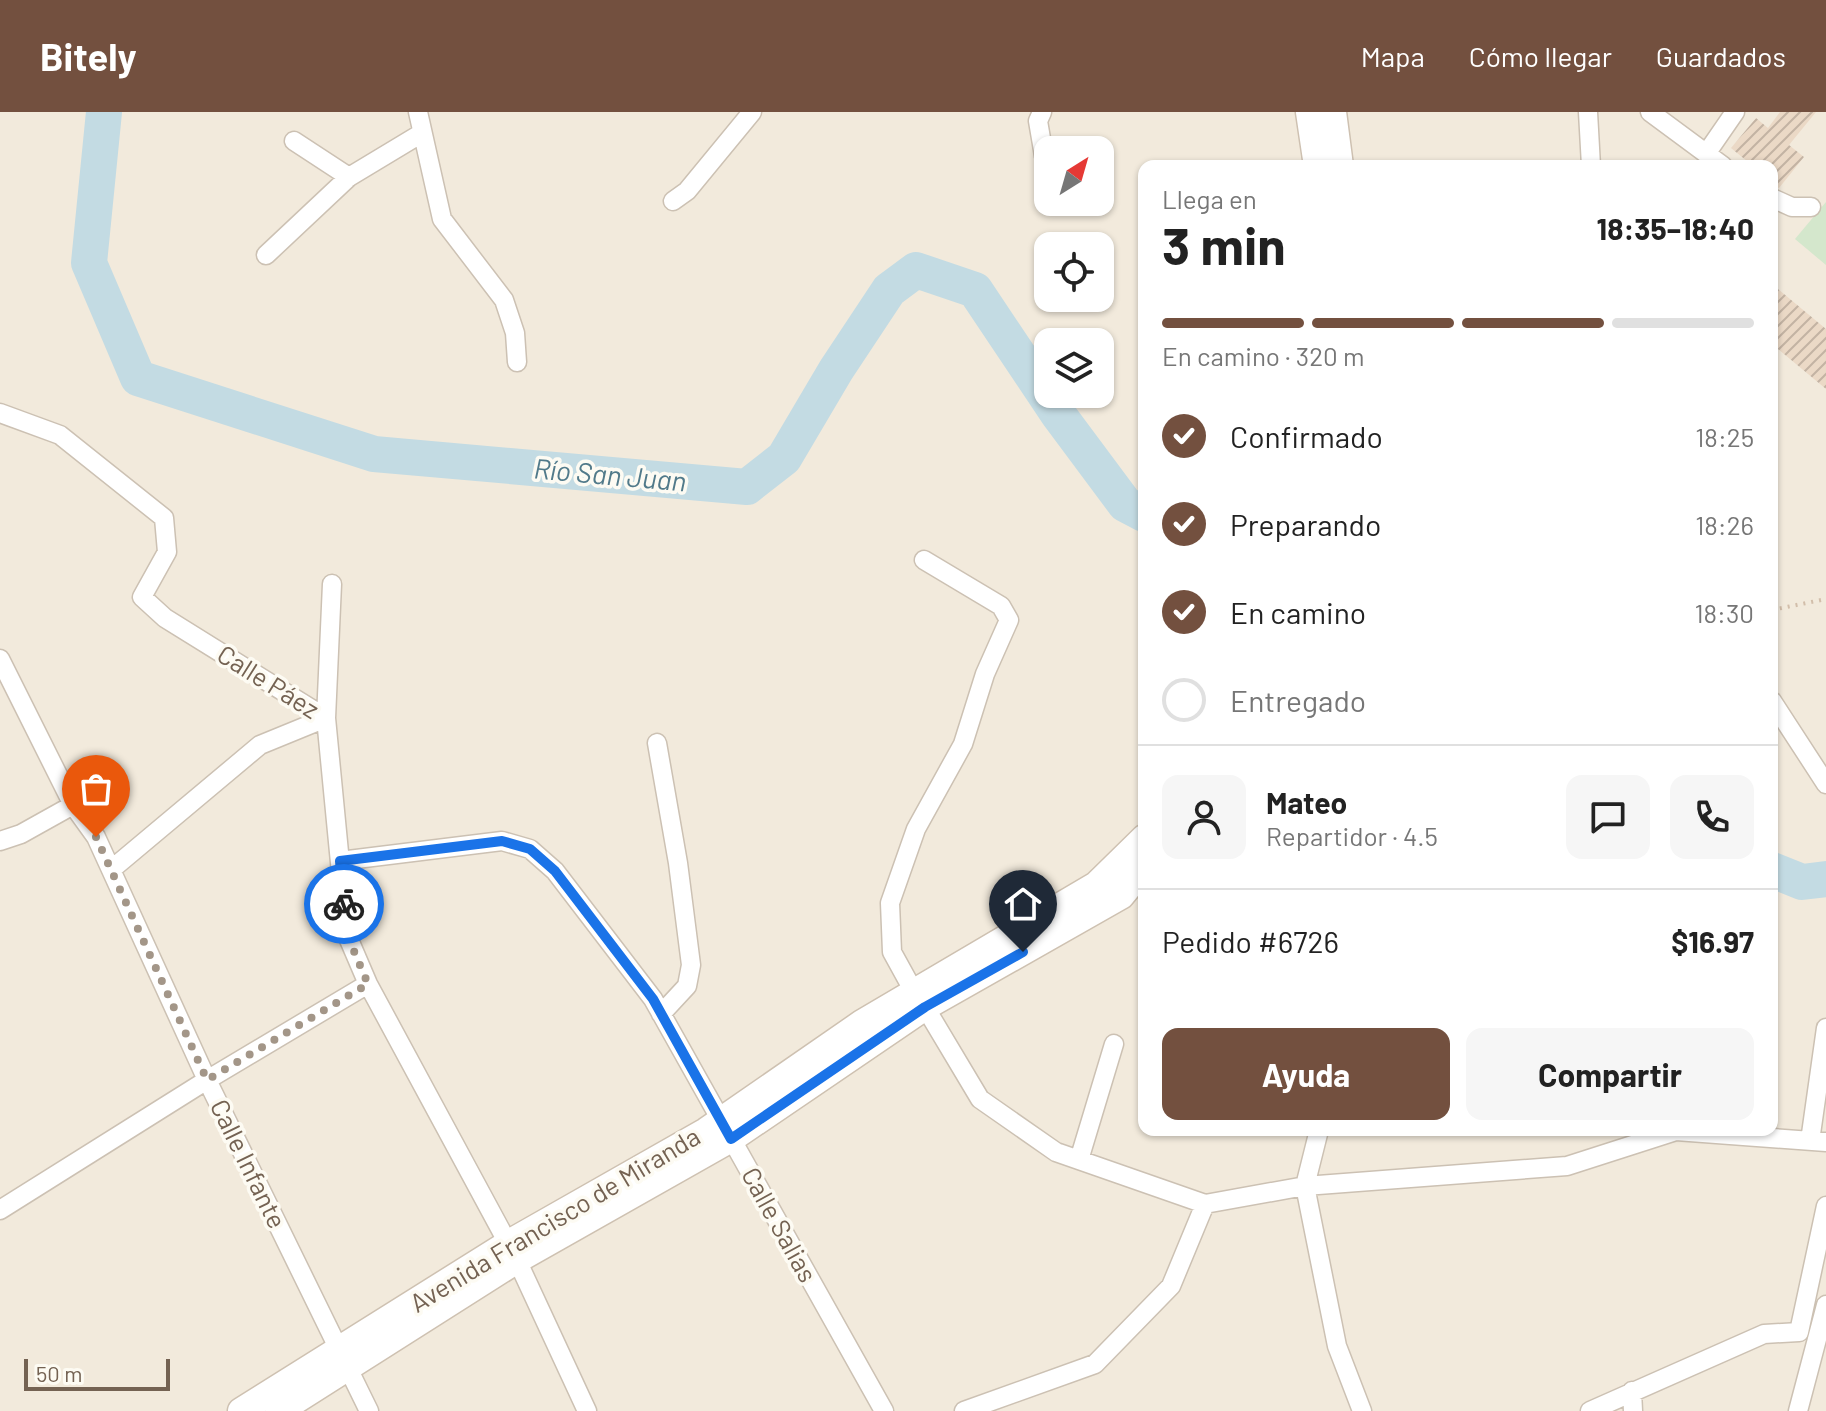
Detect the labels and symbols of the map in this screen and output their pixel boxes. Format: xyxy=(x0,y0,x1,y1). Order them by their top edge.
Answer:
north arrow xyxy=(1034,136,1114,216)
water label: Río San Juan xyxy=(532,450,688,498)
street label: Calle Páez xyxy=(212,637,325,724)
pin xyxy=(62,755,130,837)
courier xyxy=(304,864,384,944)
pin xyxy=(989,870,1057,952)
street label: Calle Infante xyxy=(205,1094,294,1233)
street label: Avenida Francisco de Miranda xyxy=(403,1120,705,1318)
street label: Calle Salias xyxy=(736,1161,825,1287)
scale bar xyxy=(24,1355,170,1391)

